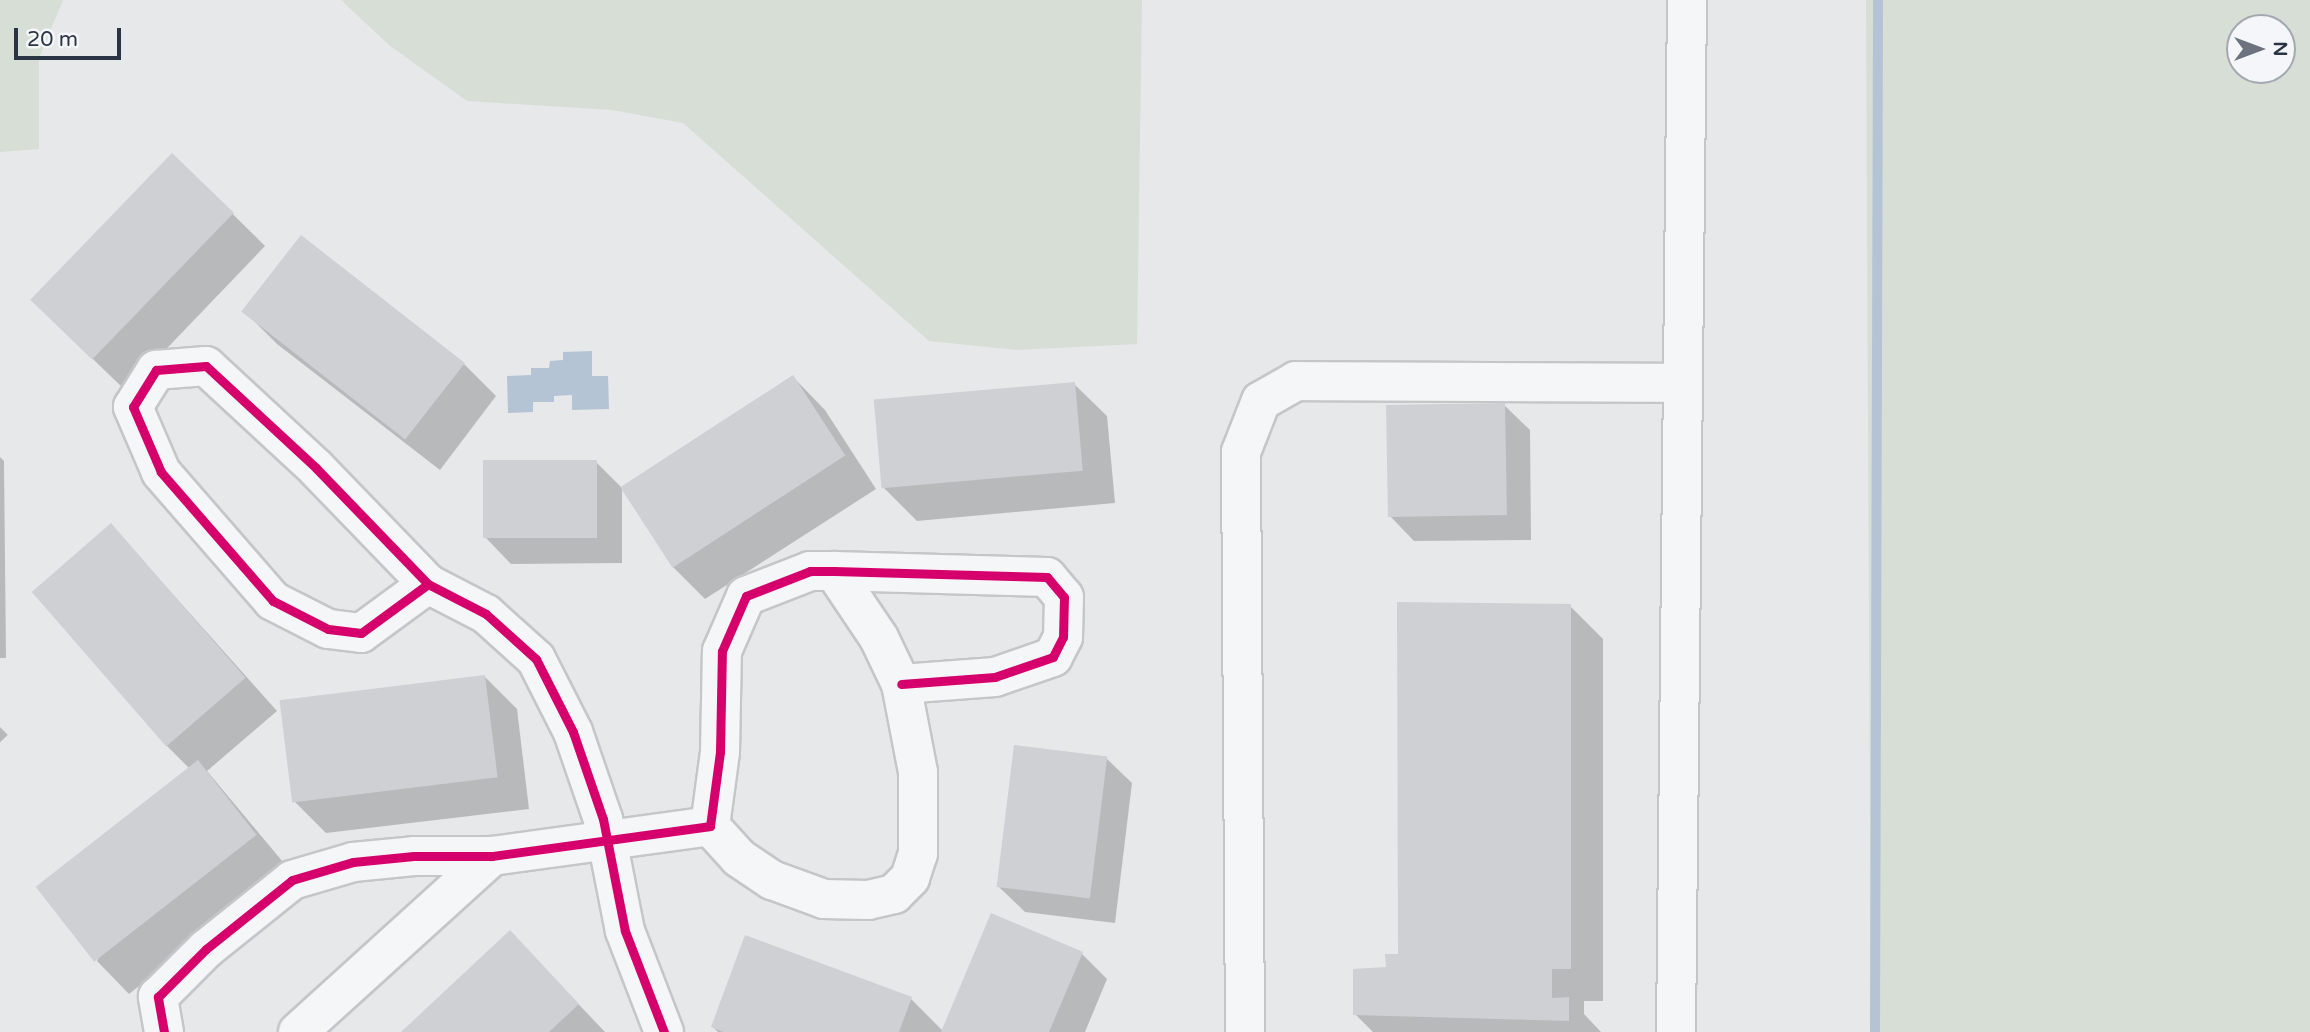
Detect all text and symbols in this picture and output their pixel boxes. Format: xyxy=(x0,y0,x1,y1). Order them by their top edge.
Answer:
scale bar xyxy=(18,14,124,58)
north arrow xyxy=(2226,14,2296,84)
text: 20 m xyxy=(27,27,78,52)
text: N xyxy=(2269,41,2291,57)

